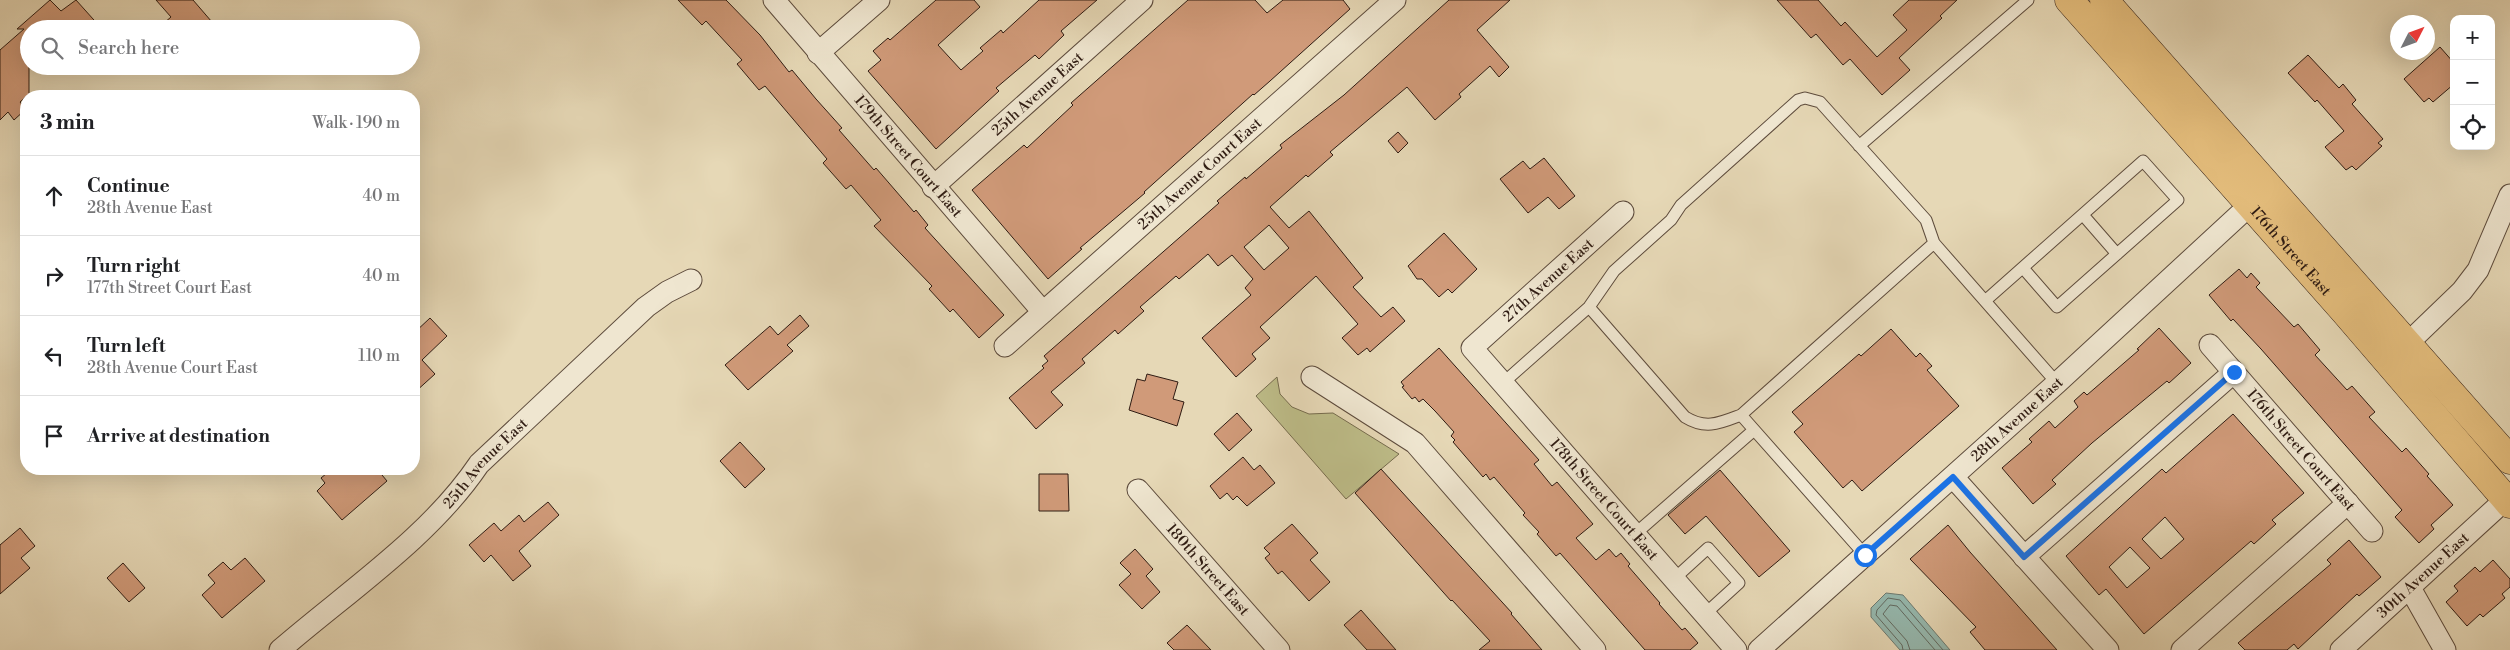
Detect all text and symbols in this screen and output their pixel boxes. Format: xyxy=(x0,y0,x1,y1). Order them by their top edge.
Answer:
north arrow xyxy=(2390,15,2435,60)
map controls xyxy=(2450,15,2495,150)
button: + xyxy=(2450,15,2495,60)
search box xyxy=(20,20,420,75)
icon: search xyxy=(38,34,66,62)
text: Search here xyxy=(78,36,179,60)
street label: 25th Avenue East xyxy=(988,47,1088,140)
button: − xyxy=(2450,60,2495,105)
street label: 179th Street Court East xyxy=(850,91,967,222)
button: locate xyxy=(2450,105,2495,150)
text: 3 min xyxy=(40,110,95,136)
text: Walk · 190 m xyxy=(312,113,400,133)
street label: 25th Avenue Court East xyxy=(1134,113,1266,234)
text: Continue xyxy=(87,174,170,198)
icon: ahead xyxy=(40,182,68,210)
text: 40 m xyxy=(363,186,400,206)
text: 28th Avenue East xyxy=(87,198,213,218)
street label: 176th Street East xyxy=(2246,203,2336,301)
street label: 27th Avenue East xyxy=(1499,234,1598,326)
text: Turn right xyxy=(87,254,180,278)
icon: right xyxy=(40,262,68,290)
text: 40 m xyxy=(363,266,400,286)
text: 177th Street Court East xyxy=(87,278,252,298)
text: Turn left xyxy=(87,334,166,358)
icon: left xyxy=(40,342,68,370)
text: 110 m xyxy=(358,346,400,366)
text: 28th Avenue Court East xyxy=(87,358,258,378)
route end xyxy=(2223,361,2246,384)
street label: 28th Avenue East xyxy=(1967,373,2068,466)
street label: 176th Street Court East xyxy=(2243,385,2360,516)
street label: 25th Avenue East xyxy=(439,414,532,513)
icon: arrive xyxy=(40,422,68,450)
text: Arrive at destination xyxy=(87,424,270,448)
street label: 178th Street Court East xyxy=(1545,434,1663,565)
street label: 180th Street East xyxy=(1162,520,1254,620)
street label: 30th Avenue East xyxy=(2373,528,2474,622)
route start xyxy=(1854,544,1877,567)

